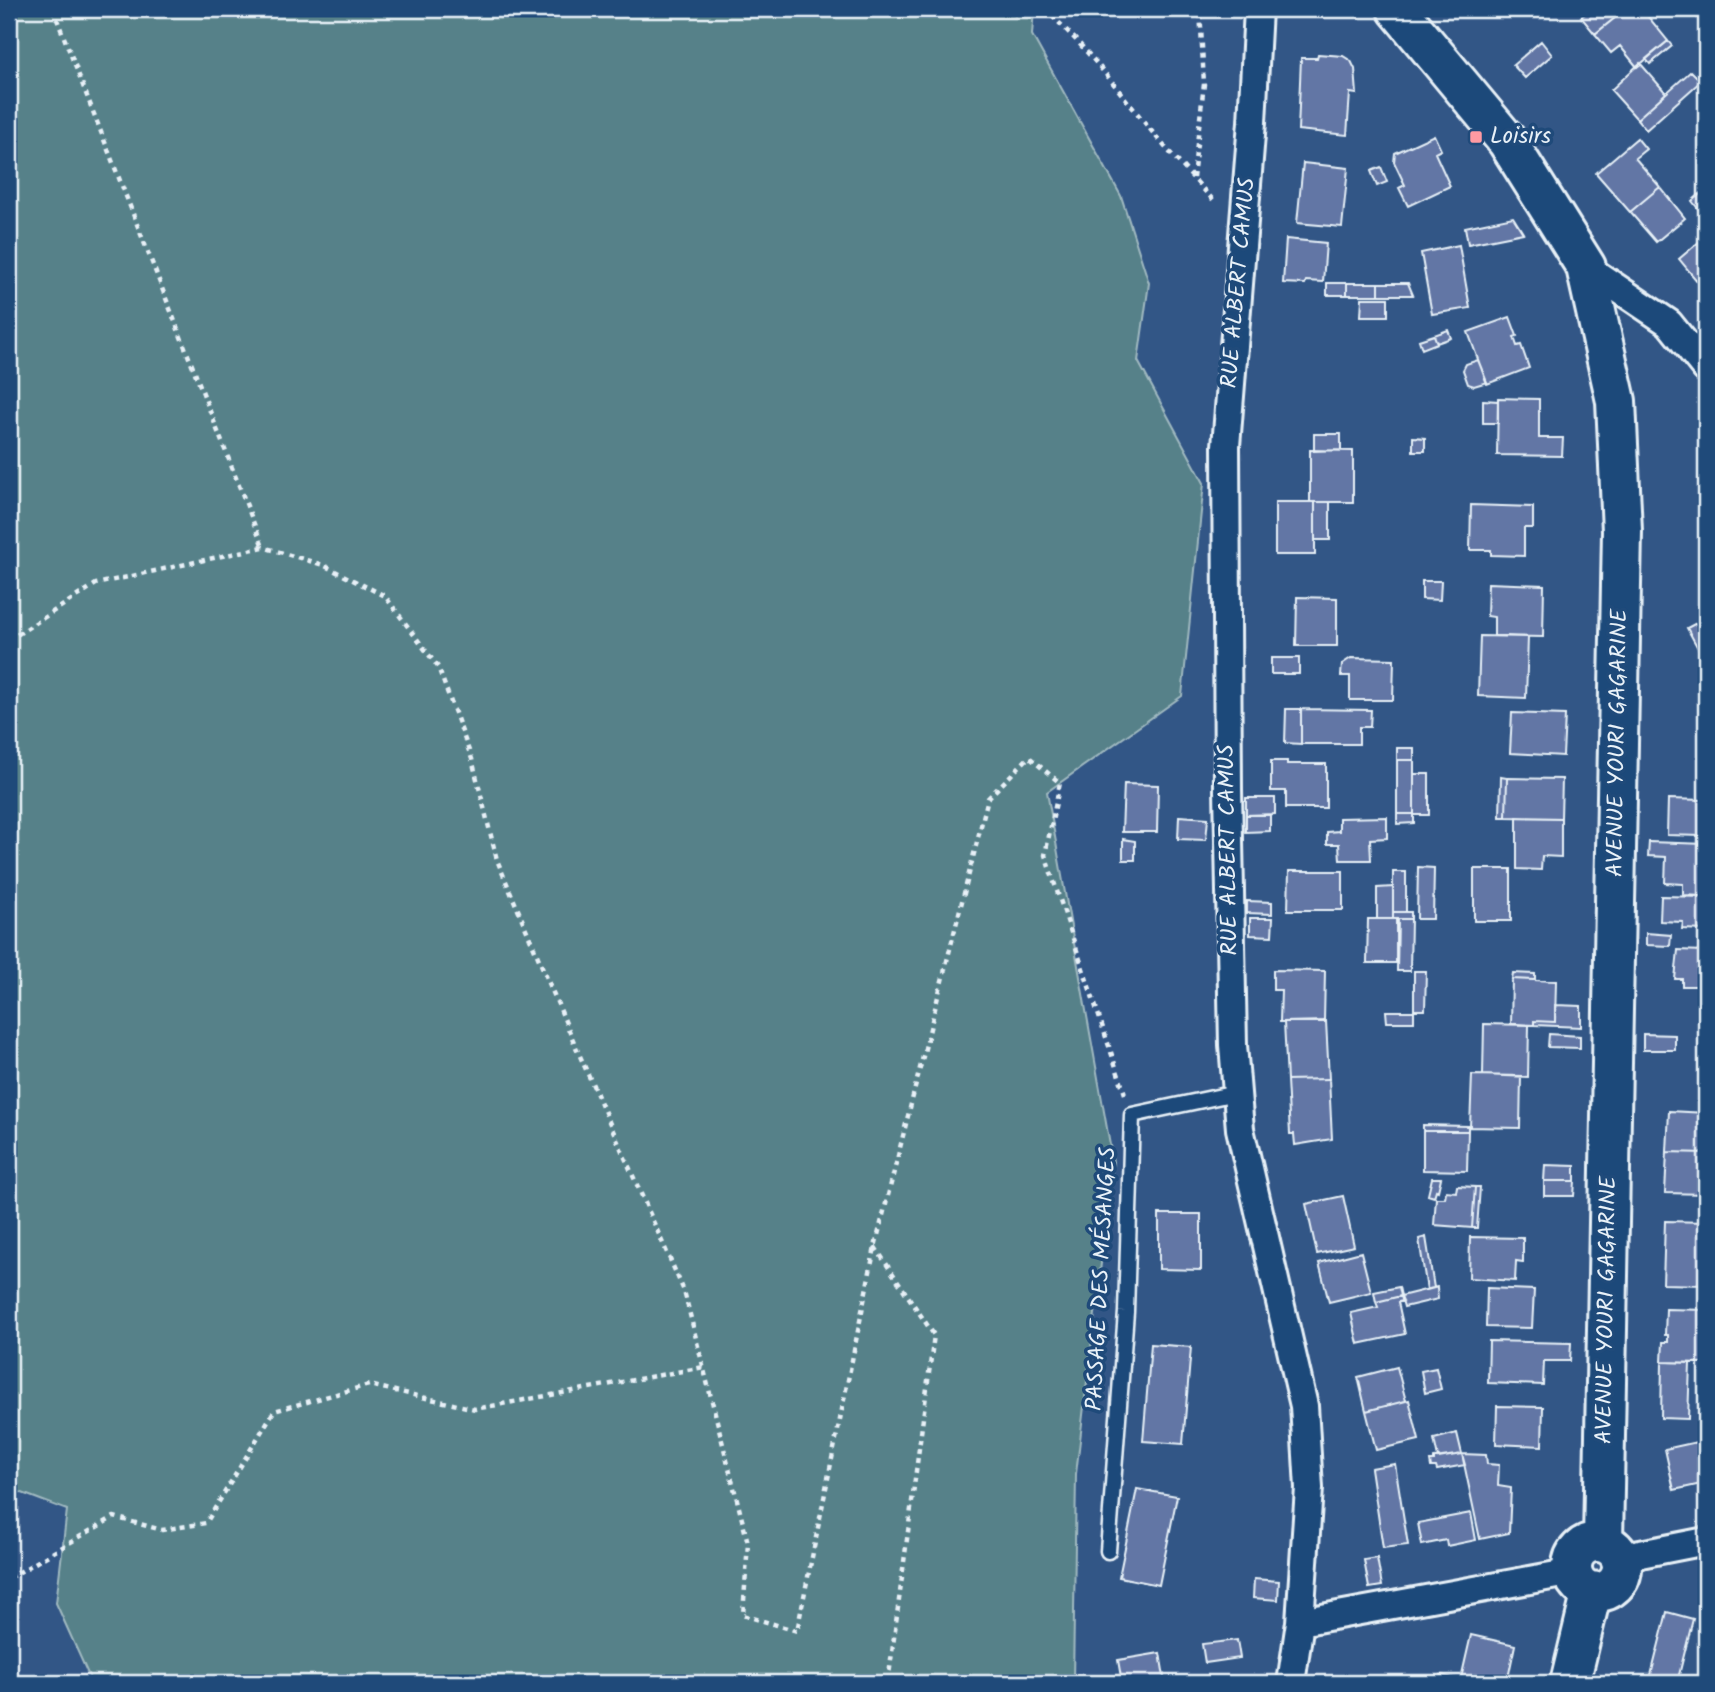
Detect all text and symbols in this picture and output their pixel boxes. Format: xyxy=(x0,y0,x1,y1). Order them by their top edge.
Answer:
place label: Loisirs xyxy=(1490,119,1551,155)
marker: Loisirs xyxy=(1468,129,1484,145)
street label: RUE ALBERT CAMUS xyxy=(1212,176,1266,390)
street label: AVENUE YOURI GAGARINE xyxy=(1598,608,1638,877)
street label: RUE ALBERT CAMUS xyxy=(1209,744,1249,956)
street label: PASSAGE DES MÉSANGES xyxy=(1077,1146,1127,1412)
street label: AVENUE YOURI GAGARINE xyxy=(1587,1175,1627,1444)

